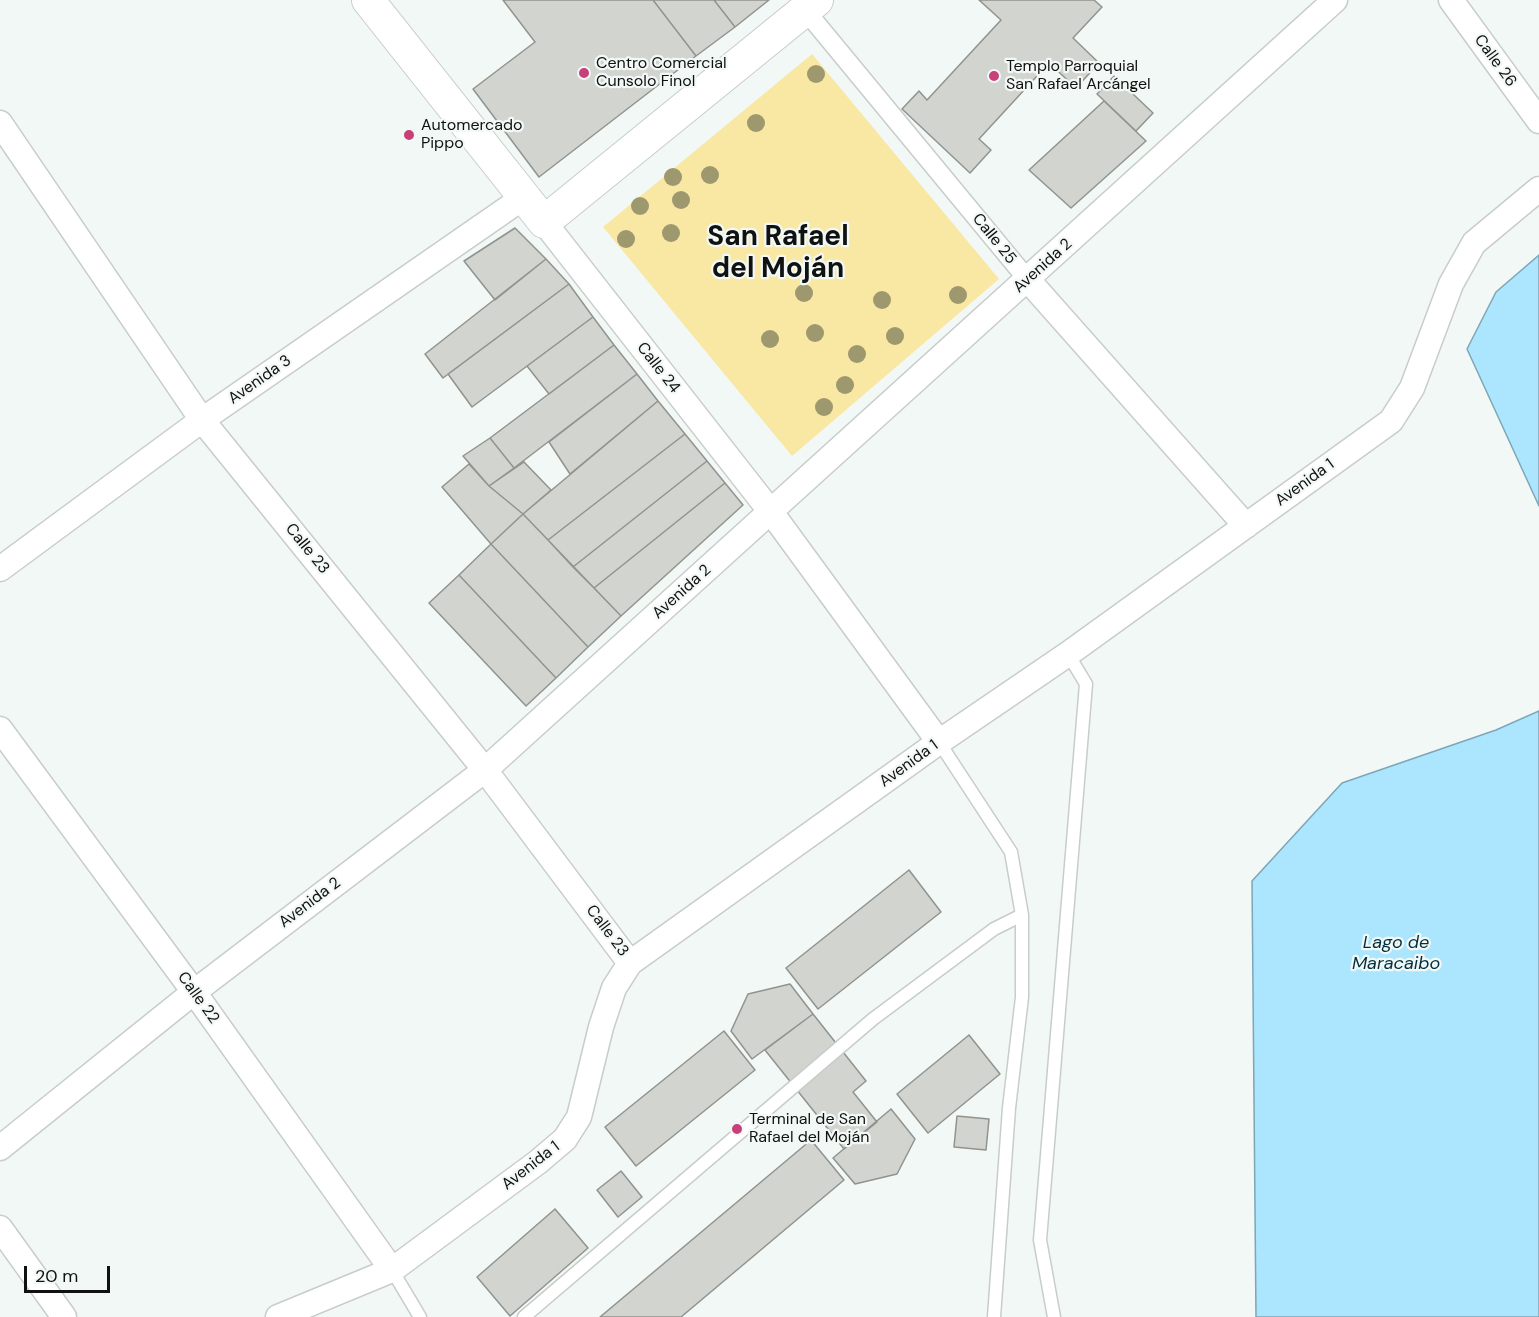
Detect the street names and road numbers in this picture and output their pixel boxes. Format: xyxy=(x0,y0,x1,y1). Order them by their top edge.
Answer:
street label: Calle 26 xyxy=(1470,31,1520,91)
street label: Calle 25 xyxy=(968,210,1020,268)
street label: Avenida 2 xyxy=(1010,235,1076,297)
street label: Calle 24 xyxy=(632,339,684,397)
street label: Avenida 3 xyxy=(225,351,295,409)
street label: Avenida 1 xyxy=(1272,455,1338,511)
street label: Calle 23 xyxy=(281,520,333,578)
street label: Avenida 2 xyxy=(649,561,715,623)
street label: Avenida 1 xyxy=(876,736,942,792)
street label: Avenida 2 xyxy=(275,874,345,932)
street label: Calle 23 xyxy=(581,902,633,960)
street label: Calle 22 xyxy=(173,968,223,1028)
street label: Avenida 1 xyxy=(498,1138,564,1194)

